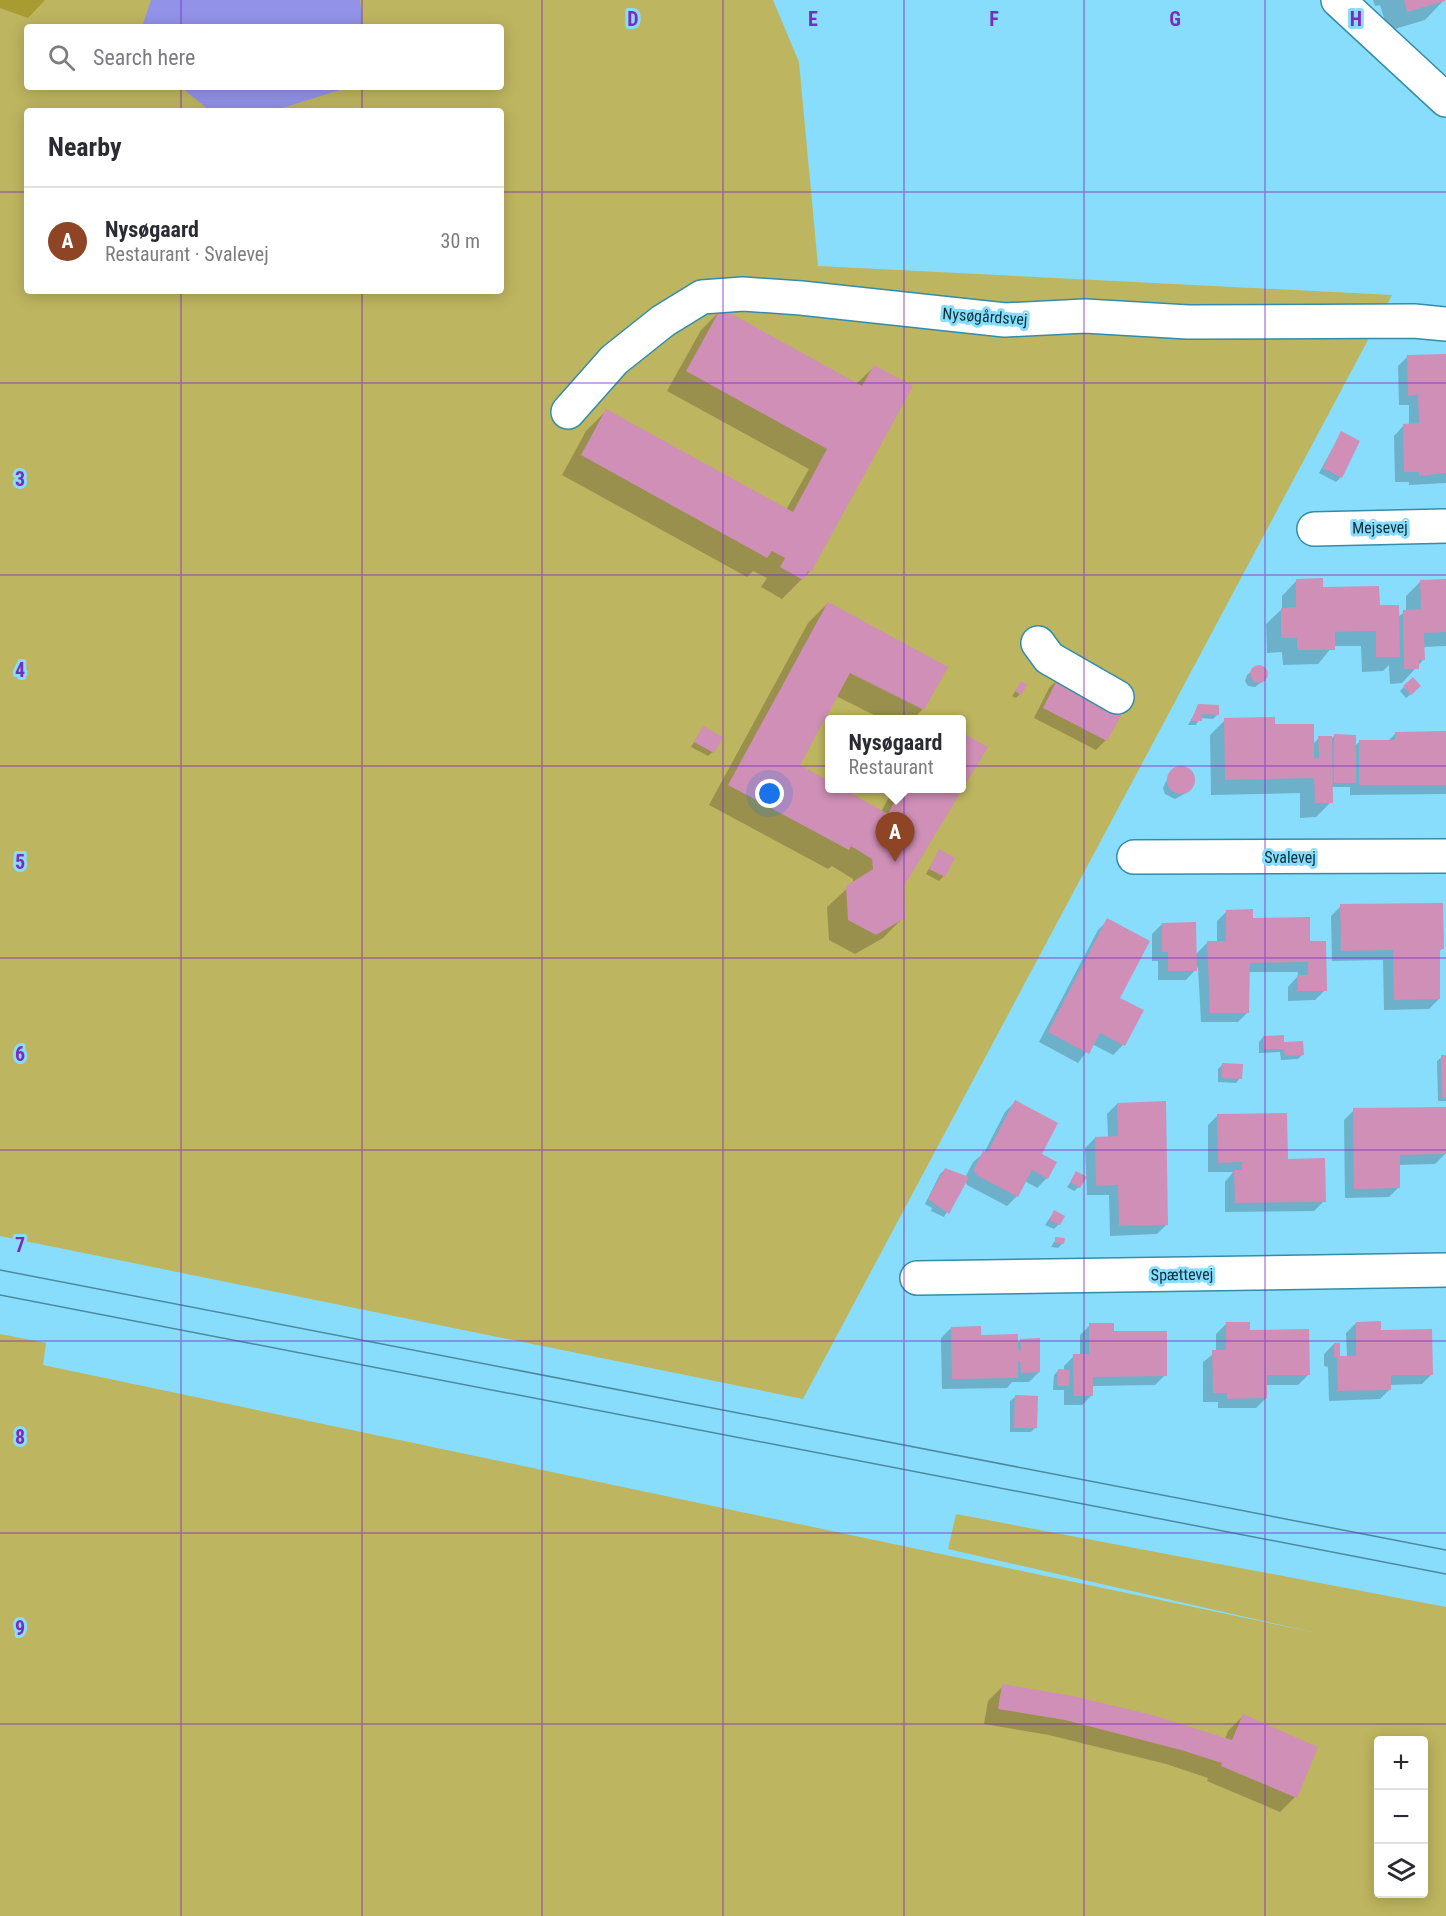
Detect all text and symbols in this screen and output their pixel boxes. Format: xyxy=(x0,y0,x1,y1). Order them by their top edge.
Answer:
text: D xyxy=(627,7,639,31)
text: E xyxy=(808,7,818,31)
text: F xyxy=(989,7,999,31)
text: G xyxy=(1169,7,1181,31)
text: H xyxy=(1350,7,1362,31)
search box xyxy=(24,24,504,90)
icon: search xyxy=(45,41,78,74)
text: Search here xyxy=(93,45,195,70)
text: Nearby xyxy=(48,132,122,162)
text: Nysøgaard xyxy=(105,217,199,242)
text: A xyxy=(62,229,73,253)
text: 30 m xyxy=(441,229,480,253)
text: Restaurant · Svalevej xyxy=(105,242,269,266)
street label: Nysøgårdsvej xyxy=(942,304,1028,329)
text: 3 xyxy=(15,467,25,491)
street label: Mejsevej xyxy=(1352,518,1408,537)
text: 4 xyxy=(15,658,25,682)
popup xyxy=(825,715,966,793)
text: Nysøgaard xyxy=(849,730,942,755)
text: Restaurant xyxy=(849,755,934,779)
your location xyxy=(755,779,784,808)
pin: A xyxy=(876,812,914,862)
street label: Svalevej xyxy=(1264,848,1316,867)
text: 5 xyxy=(15,850,25,874)
text: 6 xyxy=(15,1042,25,1066)
text: 7 xyxy=(15,1233,25,1257)
street label: Spættevej xyxy=(1151,1264,1213,1285)
text: 8 xyxy=(15,1425,25,1449)
text: 9 xyxy=(15,1616,25,1640)
map controls xyxy=(1374,1736,1428,1898)
button: + xyxy=(1374,1736,1428,1790)
button: − xyxy=(1374,1790,1428,1844)
button: layers xyxy=(1374,1844,1428,1898)

